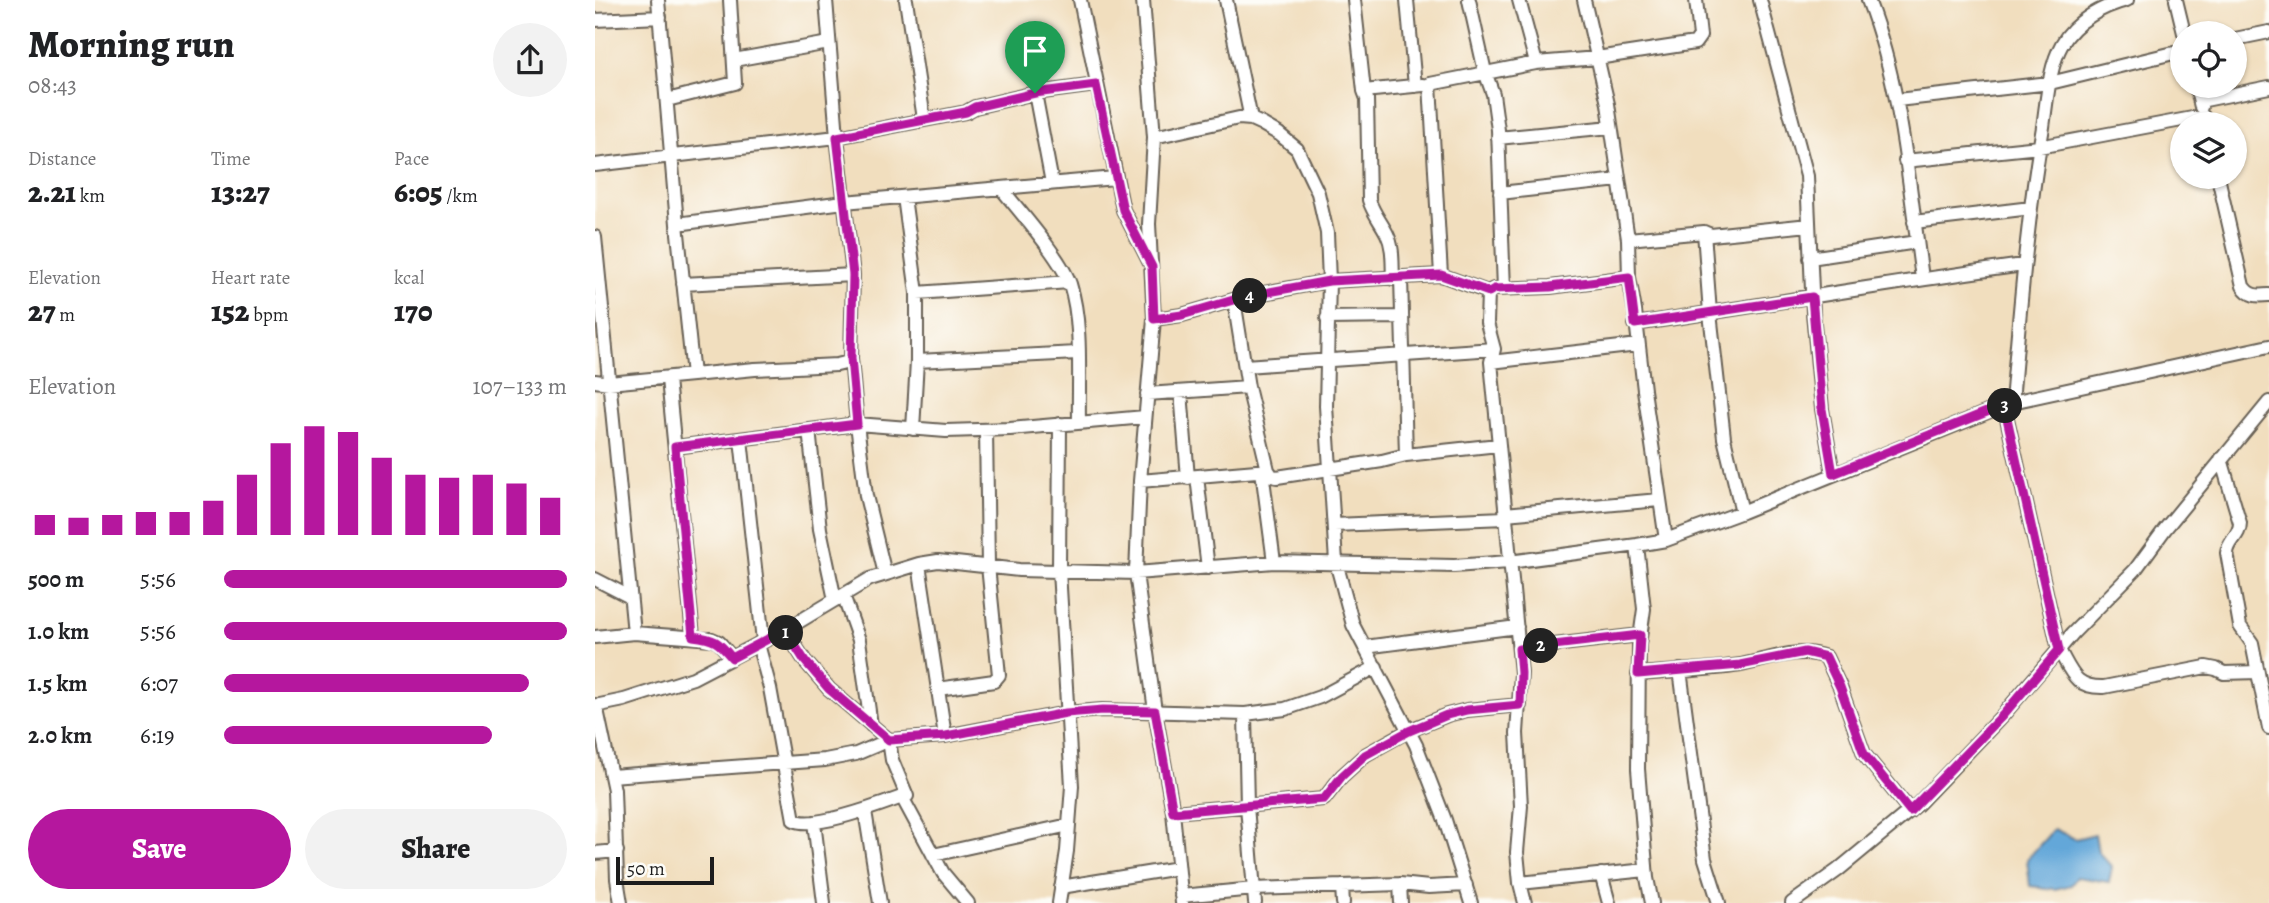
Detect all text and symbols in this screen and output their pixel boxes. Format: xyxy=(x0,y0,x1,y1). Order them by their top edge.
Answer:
text: Morning run xyxy=(28,18,235,70)
pin xyxy=(1005,21,1065,93)
map controls xyxy=(2170,21,2247,189)
button: locate xyxy=(2170,21,2247,98)
button: share xyxy=(493,23,567,97)
icon: arrive xyxy=(1016,32,1054,70)
text: 08:43 xyxy=(28,70,77,101)
button: layers xyxy=(2170,112,2247,189)
text: Distance xyxy=(28,146,96,172)
text: Time xyxy=(211,146,250,172)
text: Pace xyxy=(394,146,429,172)
text: 2.21 xyxy=(28,172,76,212)
text: 13:27 xyxy=(211,172,270,212)
text: 6:05 xyxy=(394,172,443,212)
text: km xyxy=(76,183,105,209)
text: /km xyxy=(443,183,478,209)
text: Elevation xyxy=(28,265,101,291)
text: Heart rate xyxy=(211,265,290,291)
text: kcal xyxy=(394,265,424,291)
pin: 4 xyxy=(1233,278,1267,314)
text: 4 xyxy=(1245,282,1254,308)
text: 27 xyxy=(28,291,56,331)
text: 152 xyxy=(211,291,249,331)
text: 170 xyxy=(394,291,433,331)
text: m xyxy=(56,302,75,328)
text: bpm xyxy=(249,302,289,328)
text: Elevation xyxy=(28,371,116,402)
text: 107–133 m xyxy=(473,371,567,402)
pin: 3 xyxy=(1987,388,2023,424)
text: 3 xyxy=(2000,392,2009,418)
text: 500 m xyxy=(28,564,84,595)
text: 5:56 xyxy=(140,564,176,595)
text: 1.0 km xyxy=(28,616,89,647)
text: 5:56 xyxy=(140,616,176,647)
pin: 1 xyxy=(769,616,803,650)
text: 1 xyxy=(782,619,789,645)
pin: 2 xyxy=(1523,628,1559,664)
text: 2 xyxy=(1536,632,1545,658)
text: 1.5 km xyxy=(28,668,88,699)
text: 6:07 xyxy=(140,668,178,699)
text: 2.0 km xyxy=(28,720,92,751)
text: 6:19 xyxy=(140,720,174,751)
button: Save xyxy=(28,809,291,889)
button: Share xyxy=(305,809,567,889)
scale bar xyxy=(616,854,714,886)
text: 50 m xyxy=(627,856,665,882)

